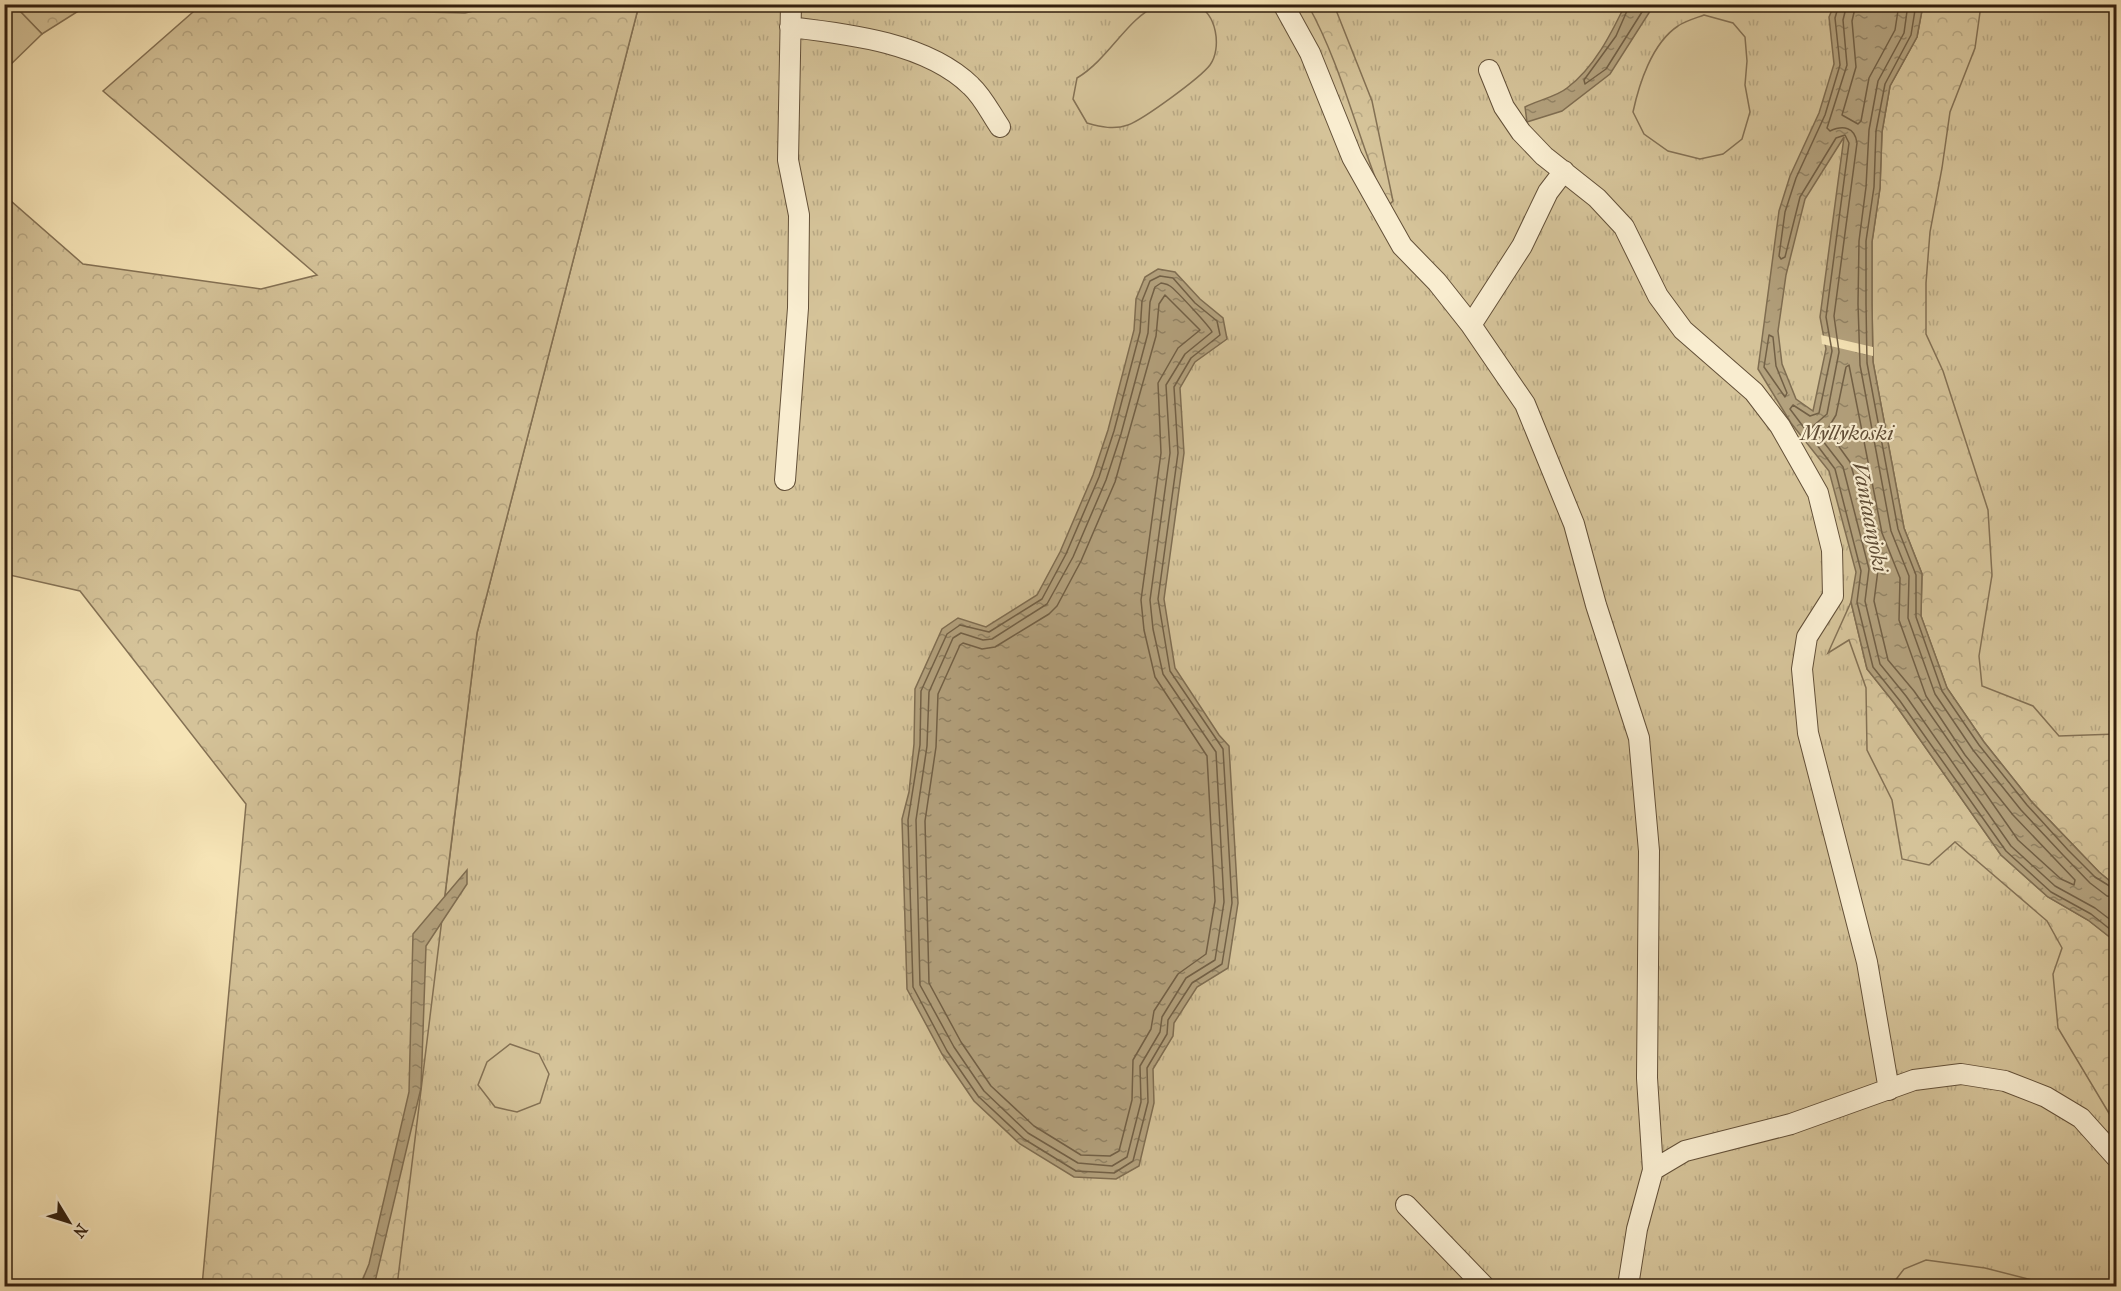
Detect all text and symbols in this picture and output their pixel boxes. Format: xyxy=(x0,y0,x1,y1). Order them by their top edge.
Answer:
water label: Myllykoski xyxy=(1798,420,1895,446)
water label: Vantaanjoki xyxy=(1847,460,1894,576)
north arrow xyxy=(39,1192,99,1252)
text: N xyxy=(69,1220,92,1242)

